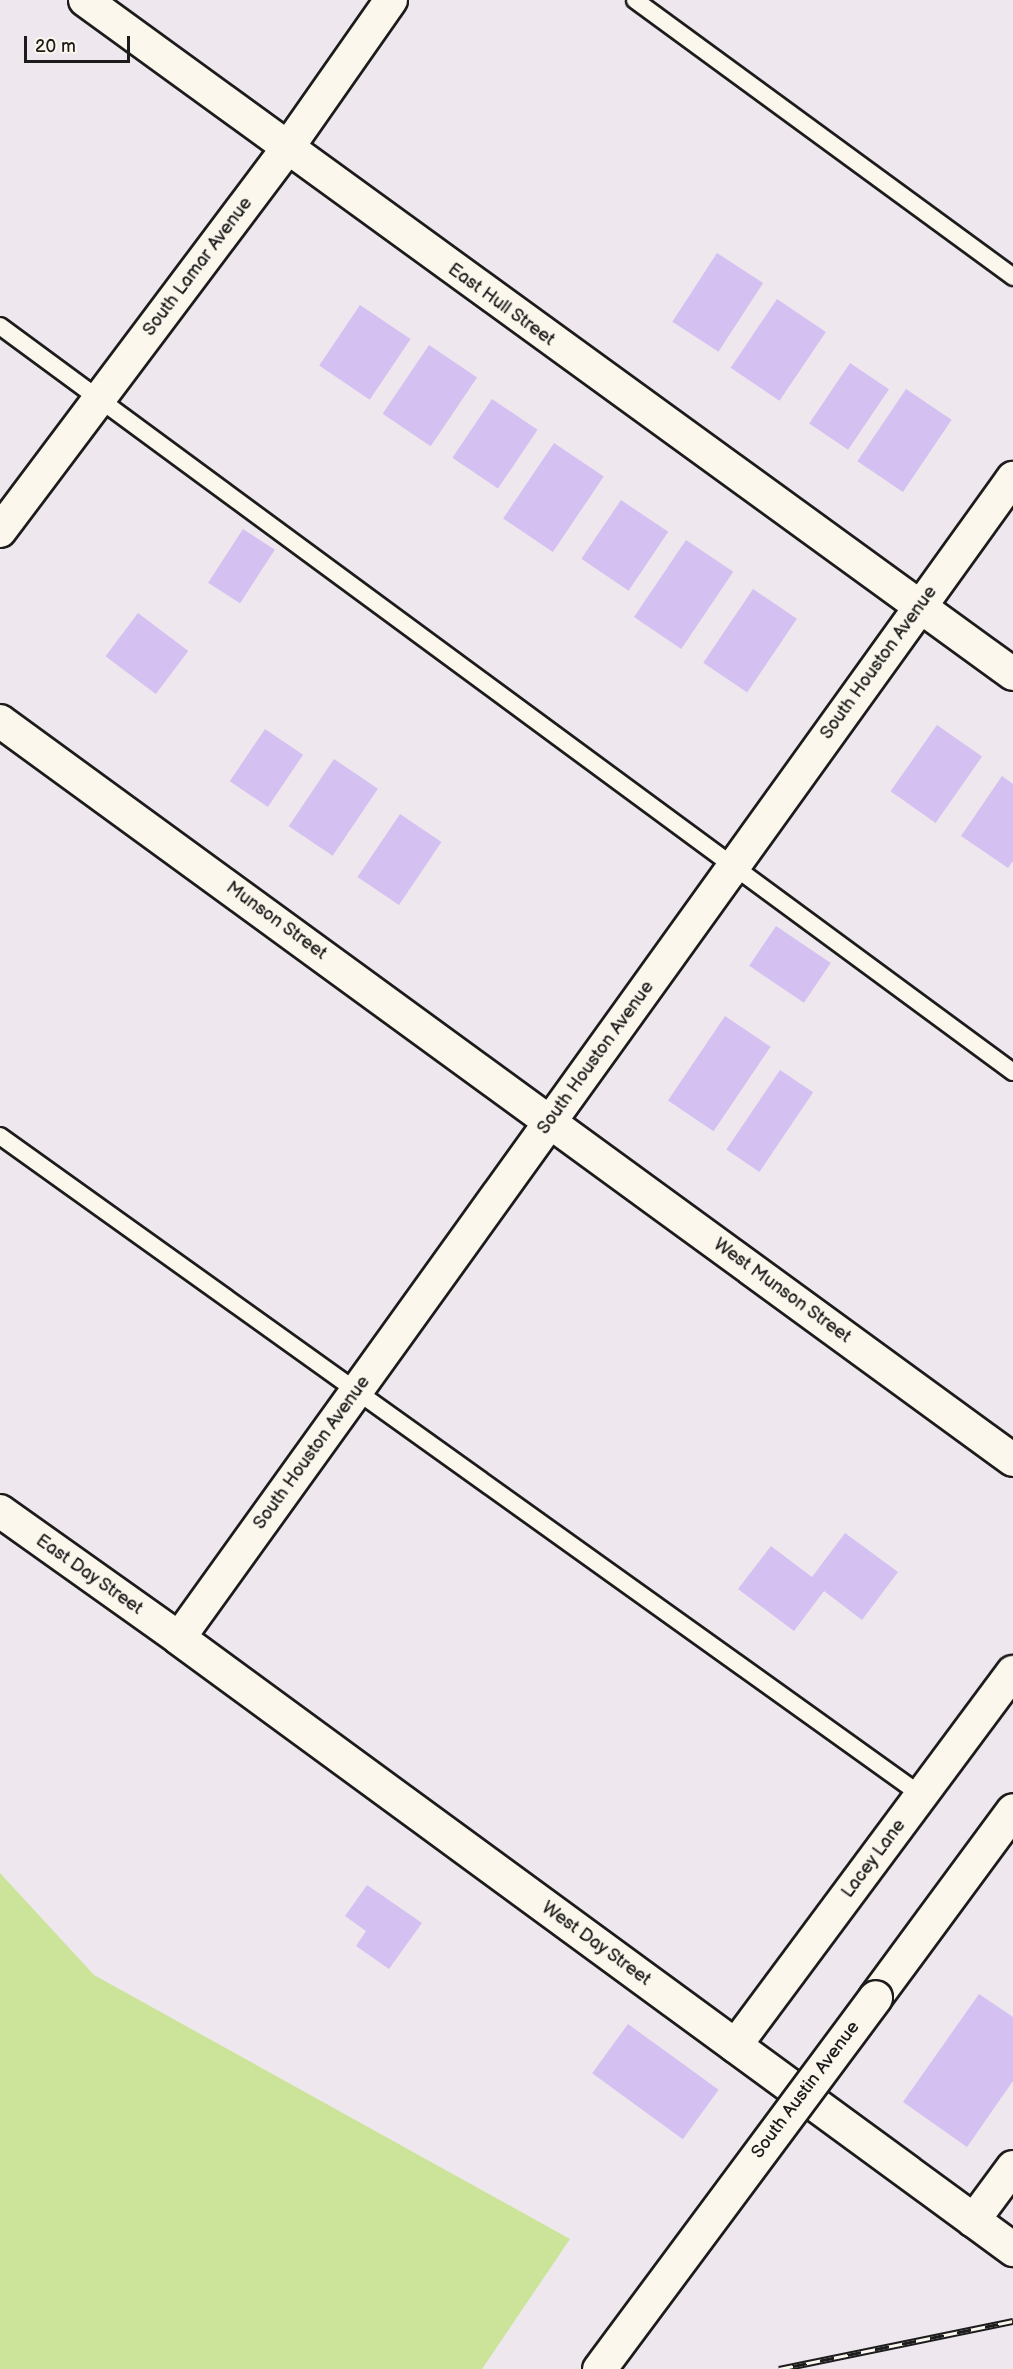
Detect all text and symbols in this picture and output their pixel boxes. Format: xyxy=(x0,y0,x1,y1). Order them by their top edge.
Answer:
scale bar xyxy=(27,24,134,62)
text: 20 m xyxy=(35,36,76,57)
street label: South Lamar Avenue xyxy=(139,193,257,341)
street label: East Hull Street xyxy=(443,259,559,351)
street label: South Houston Avenue xyxy=(816,582,942,744)
street label: Munson Street xyxy=(221,877,331,965)
street label: South Houston Avenue xyxy=(533,977,659,1139)
street label: West Munson Street xyxy=(709,1234,855,1348)
street label: South Houston Avenue xyxy=(249,1372,375,1534)
street label: East Day Street xyxy=(31,1530,147,1620)
street label: Lacey Lane xyxy=(837,1815,911,1903)
street label: West Day Street xyxy=(537,1897,655,1991)
street label: South Austin Avenue xyxy=(747,2017,865,2163)

